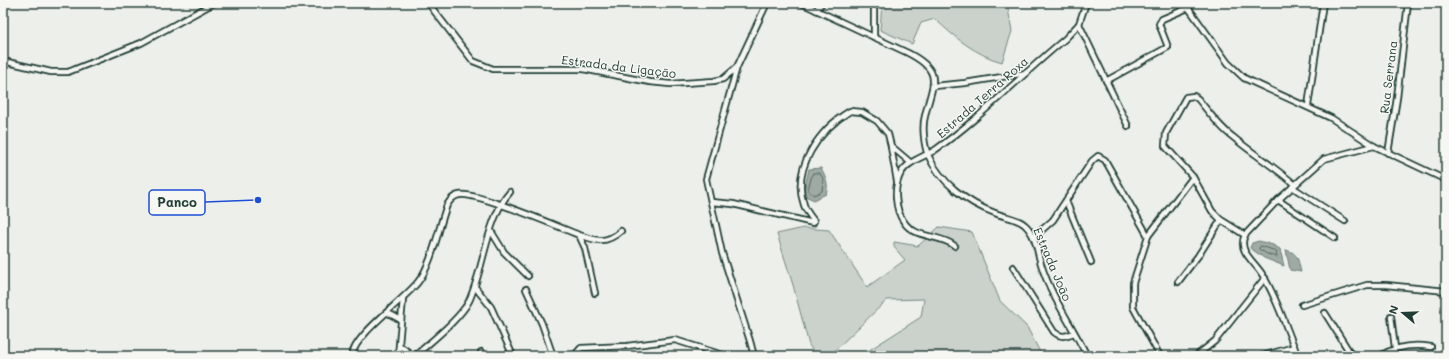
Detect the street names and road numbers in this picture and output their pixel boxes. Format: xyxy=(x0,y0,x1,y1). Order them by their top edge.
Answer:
street label: Rua Serrana xyxy=(1376,40,1400,114)
street label: Estrada da Ligação xyxy=(561,51,677,81)
street label: Estrada Terra Roxa xyxy=(933,53,1031,141)
street label: Estrada João xyxy=(1030,225,1076,303)

